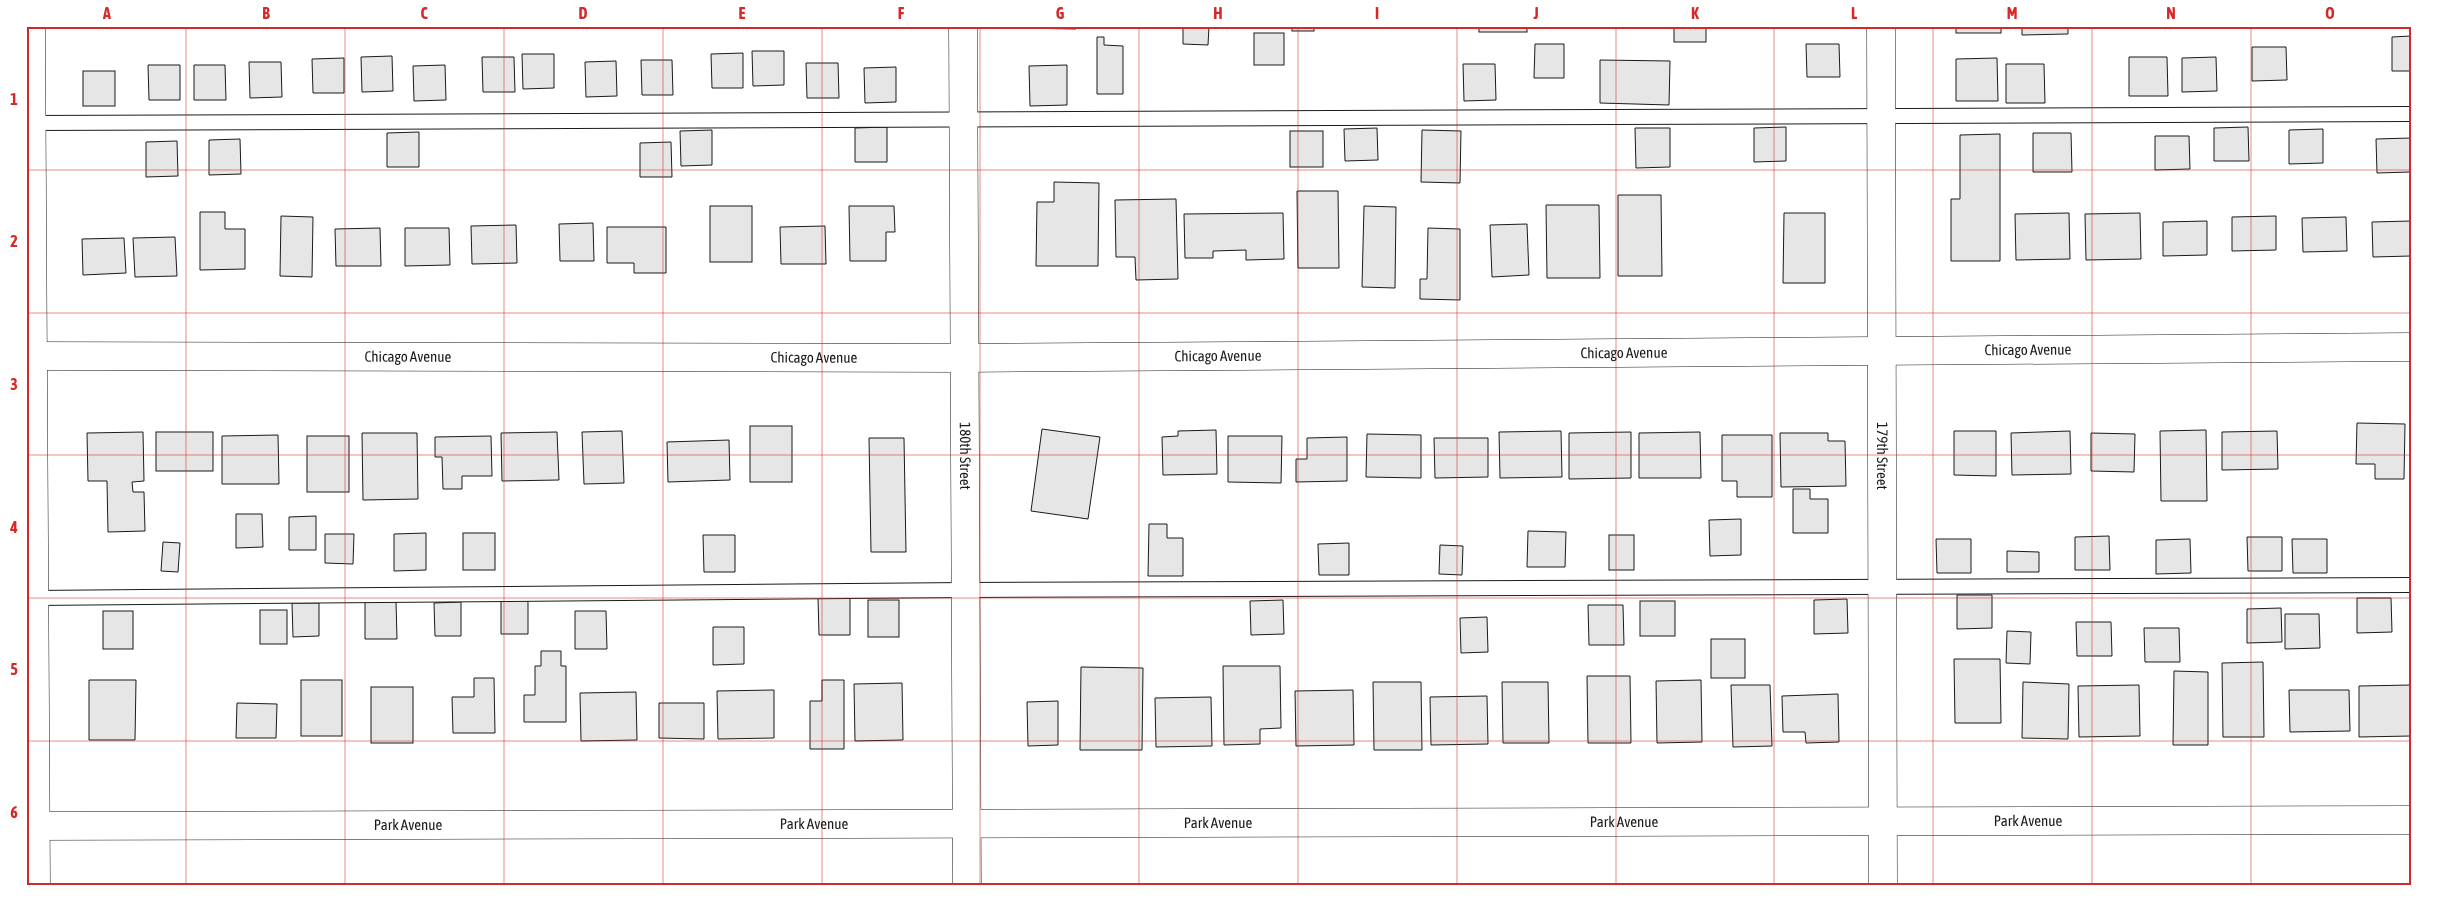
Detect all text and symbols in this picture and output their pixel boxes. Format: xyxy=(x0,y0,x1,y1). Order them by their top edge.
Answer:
text: A xyxy=(102,4,111,22)
text: B xyxy=(262,4,270,22)
text: C xyxy=(420,4,428,22)
text: D xyxy=(579,4,588,22)
text: E xyxy=(739,4,746,22)
text: F xyxy=(898,4,905,22)
text: G xyxy=(1056,4,1065,22)
text: H xyxy=(1213,4,1223,22)
text: I xyxy=(1375,4,1379,22)
text: J xyxy=(1532,4,1539,22)
text: K xyxy=(1691,4,1699,22)
text: L xyxy=(1851,4,1858,22)
text: M xyxy=(2007,4,2017,22)
text: N xyxy=(2166,4,2176,22)
text: O xyxy=(2325,4,2335,22)
text: 1 xyxy=(10,90,18,108)
text: 2 xyxy=(10,232,18,250)
street label: Chicago Avenue xyxy=(1984,341,2072,358)
street label: Chicago Avenue xyxy=(1580,344,1668,361)
street label: Chicago Avenue xyxy=(1174,347,1262,364)
street label: Chicago Avenue xyxy=(365,348,452,365)
street label: Chicago Avenue xyxy=(771,349,858,366)
text: 3 xyxy=(10,375,18,393)
street label: 180th Street xyxy=(957,422,974,490)
street label: 179th Street xyxy=(1874,422,1891,490)
text: 4 xyxy=(9,518,18,536)
text: 5 xyxy=(10,660,18,678)
text: 6 xyxy=(10,803,18,821)
street label: Park Avenue xyxy=(1994,812,2063,829)
street label: Park Avenue xyxy=(1590,813,1659,830)
street label: Park Avenue xyxy=(1184,814,1253,831)
street label: Park Avenue xyxy=(780,815,849,832)
street label: Park Avenue xyxy=(374,816,443,833)

